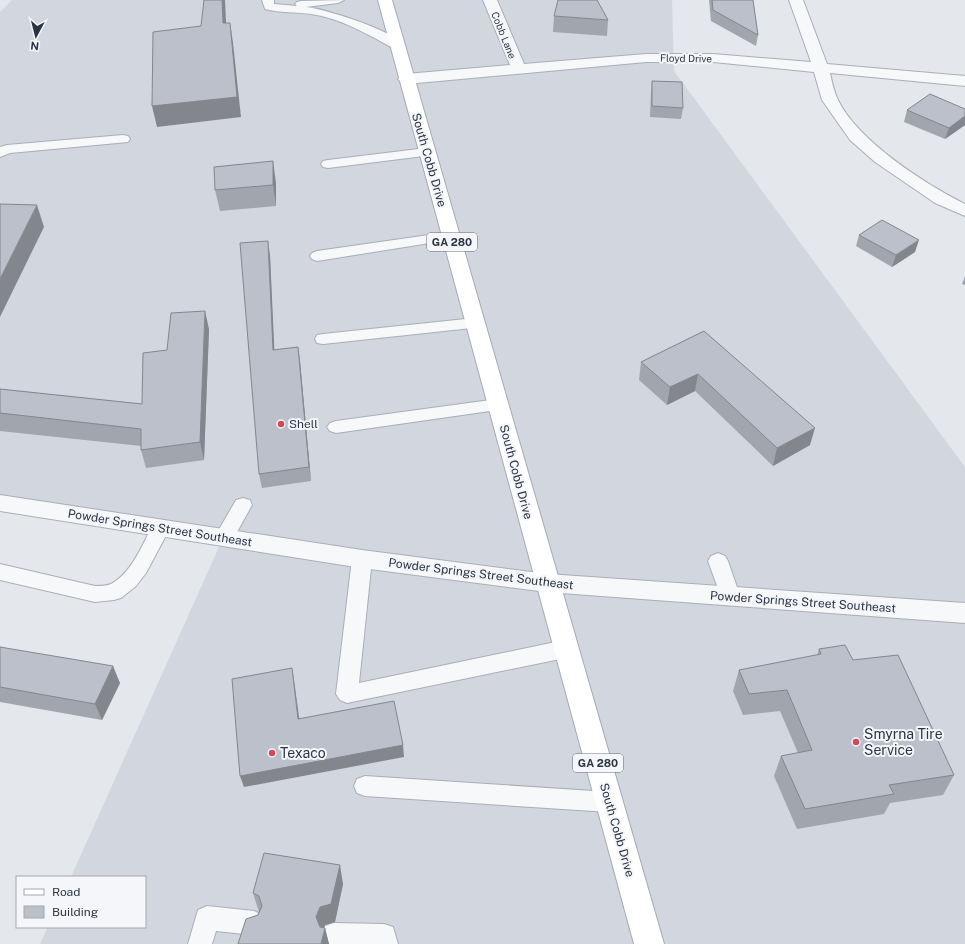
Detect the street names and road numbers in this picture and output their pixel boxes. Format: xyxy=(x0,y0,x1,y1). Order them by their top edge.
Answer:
street label: Cobb Lane xyxy=(489,10,519,60)
street label: Floyd Drive xyxy=(660,52,712,64)
street label: South Cobb Drive xyxy=(409,111,449,209)
road number: GA 280 xyxy=(427,233,477,251)
street label: South Cobb Drive xyxy=(497,423,535,521)
street label: Powder Springs Street Southeast xyxy=(67,507,253,550)
street label: Powder Springs Street Southeast xyxy=(388,556,575,592)
street label: Powder Springs Street Southeast xyxy=(710,589,897,616)
road number: GA 280 xyxy=(573,754,623,772)
street label: South Cobb Drive xyxy=(597,781,637,879)

